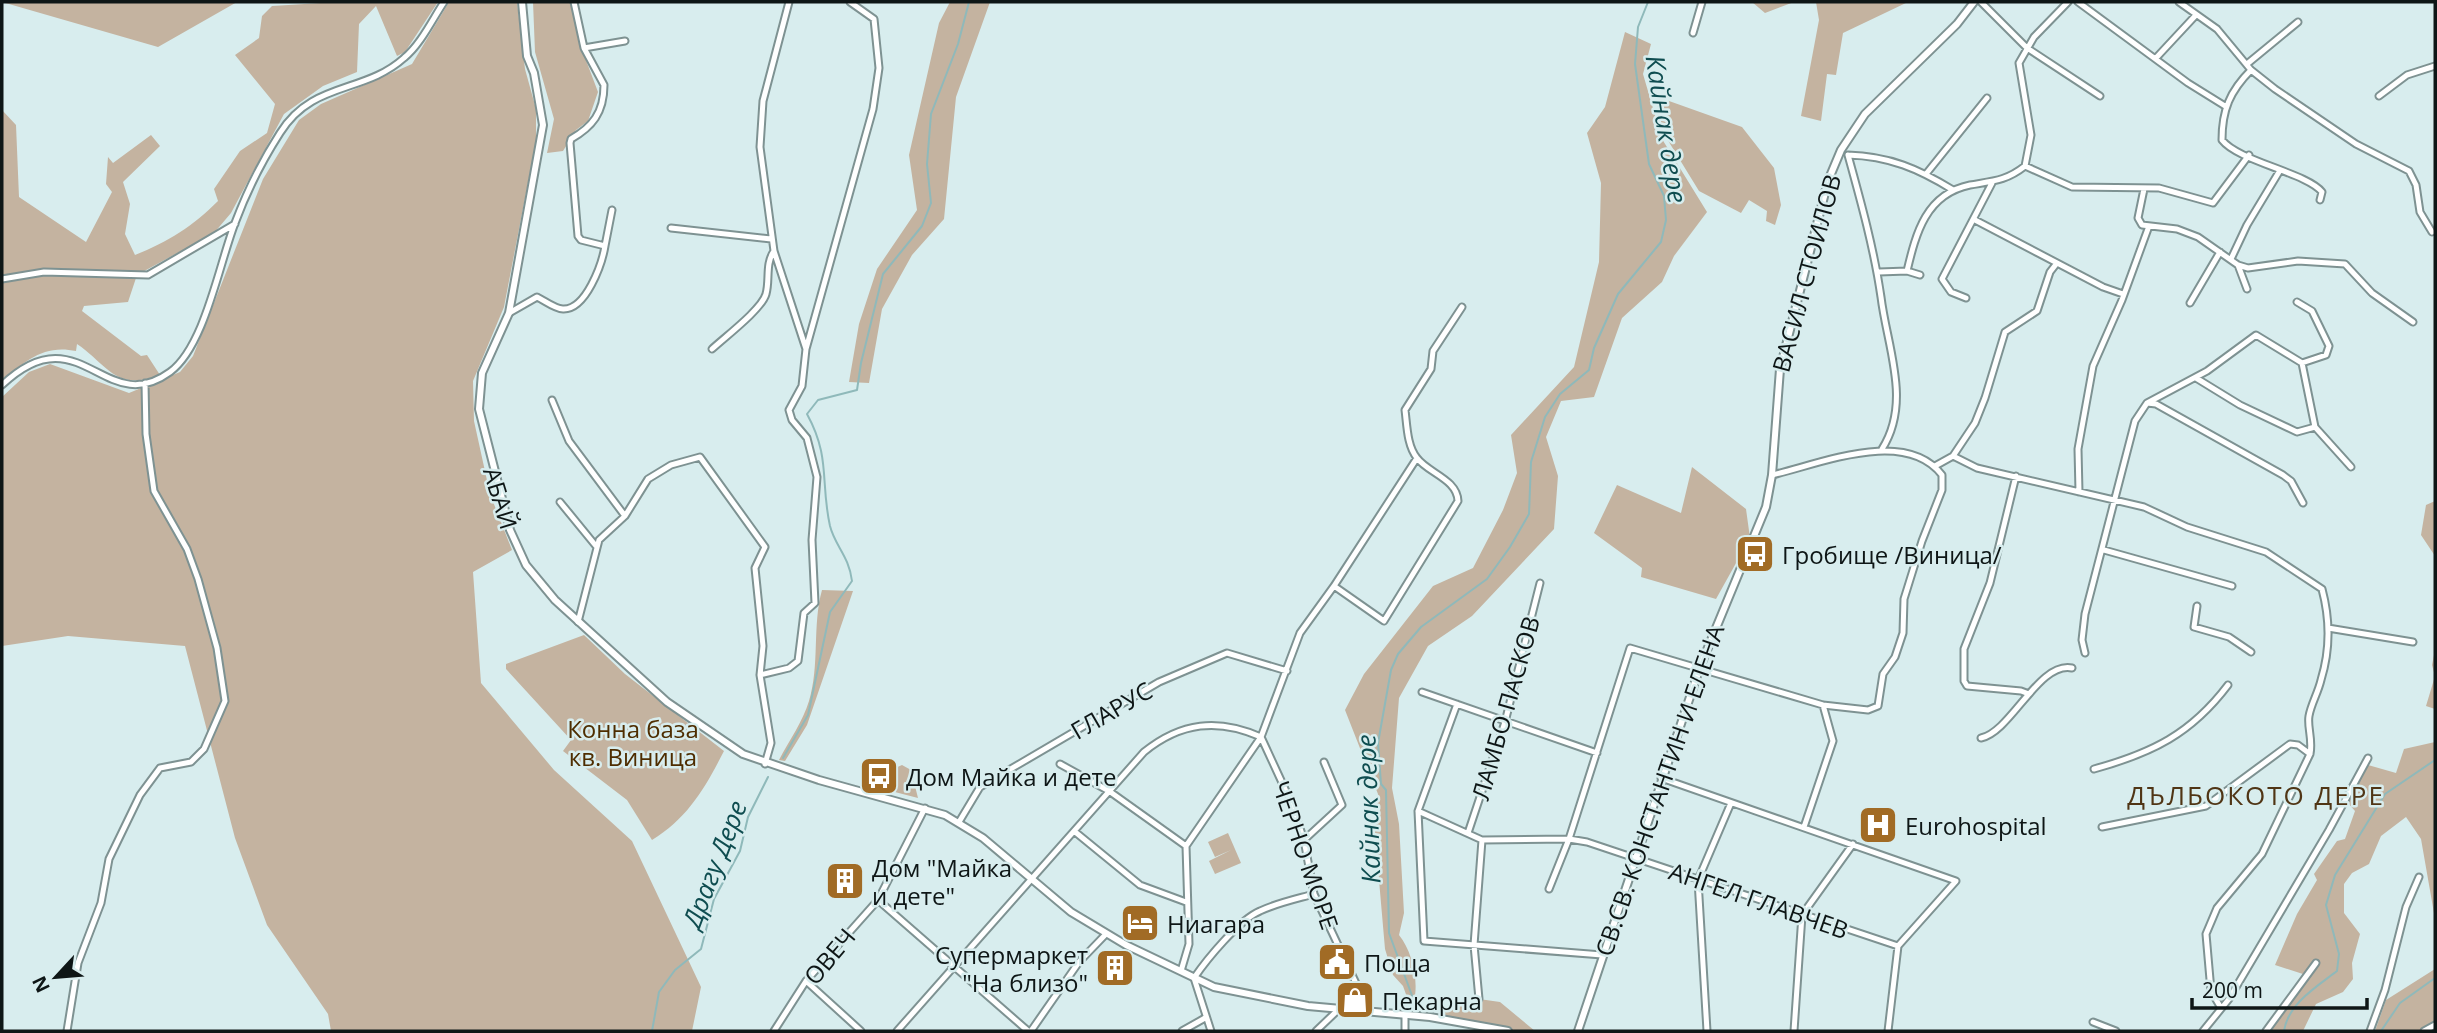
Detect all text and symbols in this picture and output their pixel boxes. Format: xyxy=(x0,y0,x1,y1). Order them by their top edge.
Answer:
water label: Кайнак дере xyxy=(1638,52,1696,206)
street label: ВАСИЛ СТОИЛОВ xyxy=(1764,170,1848,376)
street label: АБАЙ xyxy=(476,463,526,533)
bus stop icon: Гробище /Виница/ xyxy=(1734,533,1776,575)
place label: Гробище /Виница/ xyxy=(1782,538,2002,571)
street label: ЛАМБО ПАСКОВ xyxy=(1463,612,1547,804)
street label: СВ.СВ. КОНСТАНТИН И ЕЛЕНА xyxy=(1587,619,1732,960)
street label: ГЛАРУС xyxy=(1064,673,1158,747)
park label: Конна база кв. Виница xyxy=(567,712,699,773)
water label: Кайнак дере xyxy=(1347,734,1389,884)
bus stop icon: Дом Майка и дете xyxy=(858,755,900,797)
place label: Дом Майка и дете xyxy=(906,760,1116,793)
street label: ЧЕРНО МОРЕ xyxy=(1265,776,1347,934)
district label: ДЪЛБОКОТО ДЕРЕ xyxy=(2127,777,2385,813)
water label: Драгу Дере xyxy=(672,795,755,936)
hospital icon: Eurohospital xyxy=(1857,804,1899,846)
place label: Eurohospital xyxy=(1905,809,2047,842)
place label: Дом "Майка и дете" xyxy=(872,851,1012,912)
street label: АНГЕЛ ГЛАВЧЕВ xyxy=(1665,854,1853,946)
building icon: Дом "Майка и дете" xyxy=(824,860,866,902)
hotel icon: Ниагара xyxy=(1119,902,1161,944)
place label: Ниагара xyxy=(1167,907,1265,940)
street label: ОВЕЧ xyxy=(796,921,862,991)
place label: Супермаркет "На близо" xyxy=(935,938,1088,999)
public building icon: Поща xyxy=(1316,941,1358,983)
north arrow xyxy=(21,942,91,1012)
place label: Поща xyxy=(1364,946,1431,979)
building icon: Супермаркет "На близо" xyxy=(1094,947,1136,989)
scale bar xyxy=(2192,967,2367,1011)
text: N xyxy=(26,972,56,997)
text: 200 m xyxy=(2202,976,2263,1004)
shop icon: Пекарна xyxy=(1334,979,1376,1021)
place label: Пекарна xyxy=(1382,984,1482,1017)

